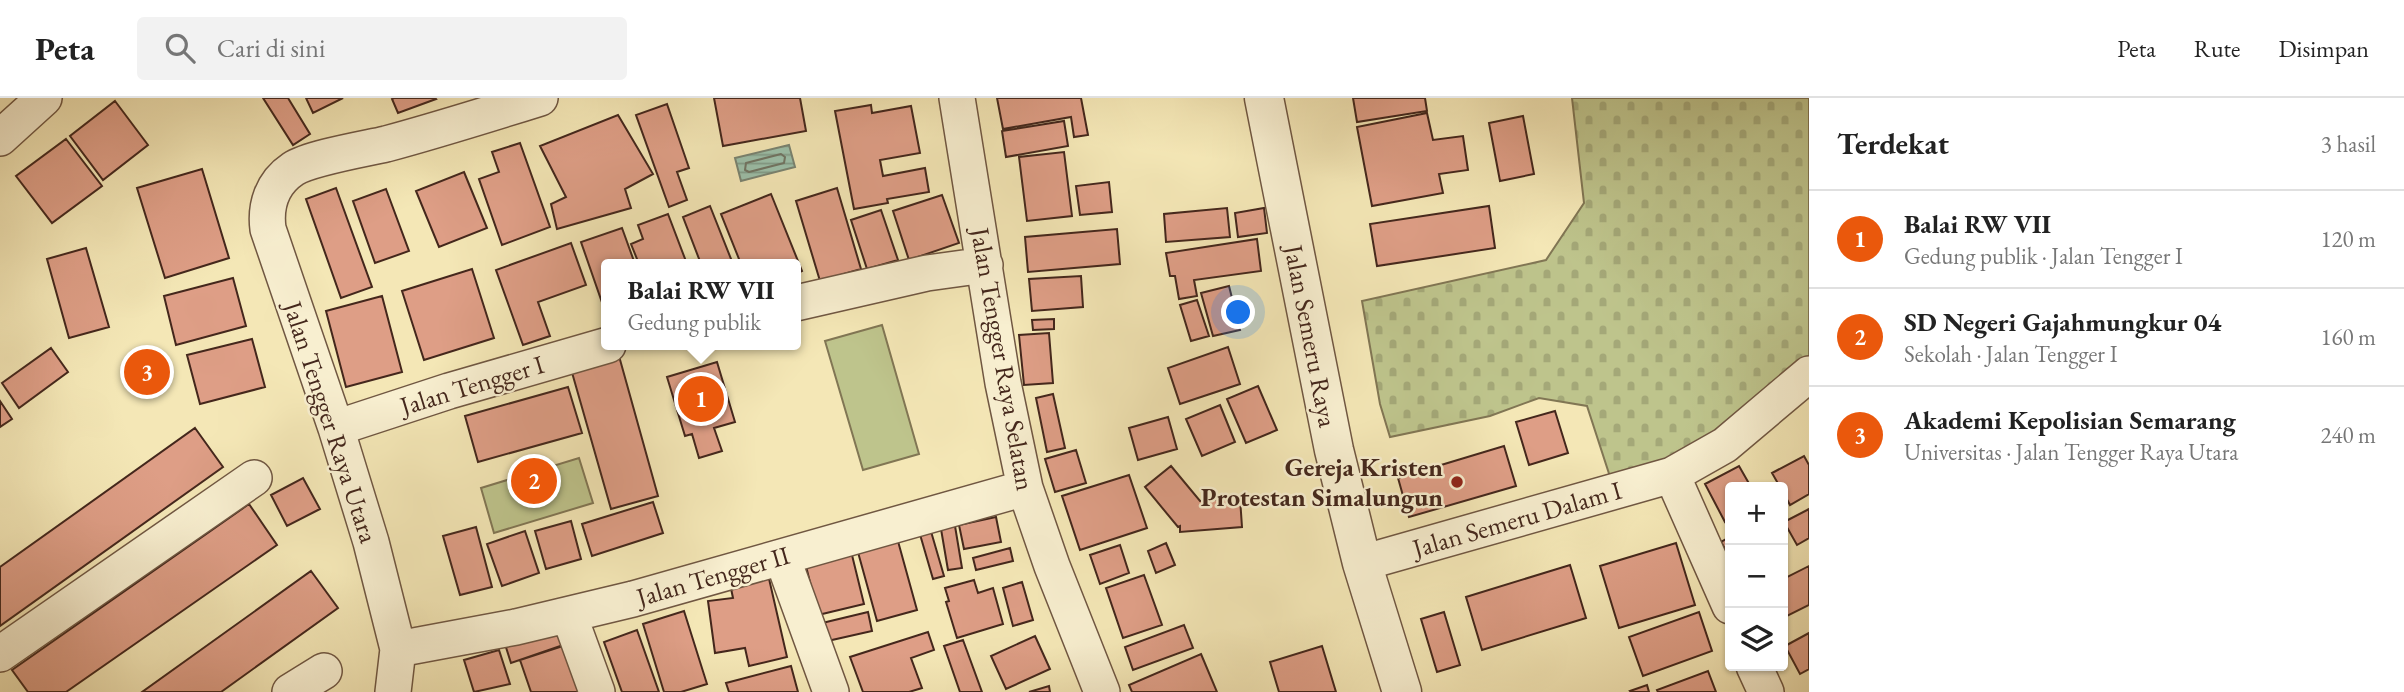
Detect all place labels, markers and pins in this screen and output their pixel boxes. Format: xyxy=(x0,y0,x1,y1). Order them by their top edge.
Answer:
pin: 3 xyxy=(124,346,170,398)
pin: 1 xyxy=(678,373,724,425)
place label: Gereja Kristen Protestan Simalungun xyxy=(1201,450,1443,514)
pin: 2 xyxy=(511,455,557,507)
marker: Gereja Kristen Protestan Simalungun xyxy=(1449,474,1465,490)

